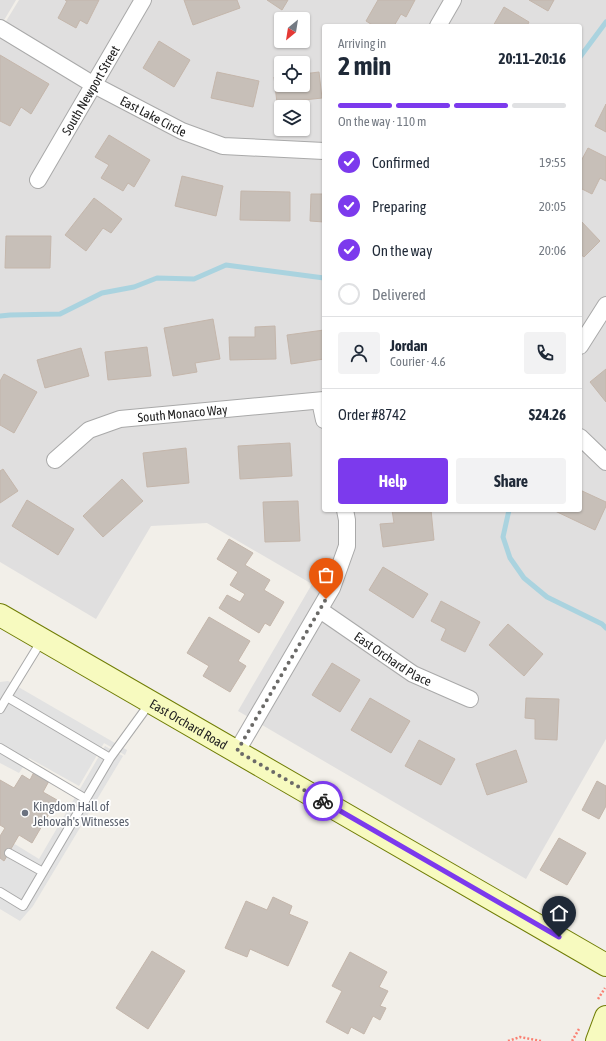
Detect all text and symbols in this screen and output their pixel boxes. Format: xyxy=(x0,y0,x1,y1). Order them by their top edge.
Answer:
north arrow xyxy=(274,12,310,48)
map controls xyxy=(274,12,310,136)
text: Arriving in xyxy=(338,36,386,51)
street label: South Newport Street xyxy=(59,43,123,138)
text: 20:11–20:16 xyxy=(498,50,566,67)
text: 2 min xyxy=(338,51,391,81)
button: locate xyxy=(274,56,310,92)
street label: East Lake Circle xyxy=(118,93,188,140)
button: layers xyxy=(274,100,310,136)
text: On the way · 110 m xyxy=(338,114,426,129)
icon: check xyxy=(338,151,360,173)
text: Confirmed xyxy=(372,154,430,171)
text: 19:55 xyxy=(539,155,566,170)
icon: check xyxy=(338,195,360,217)
text: Preparing xyxy=(372,198,426,215)
text: 20:05 xyxy=(539,199,566,214)
icon: check xyxy=(338,239,360,261)
text: On the way xyxy=(372,242,433,259)
text: 20:06 xyxy=(539,243,566,258)
text: Delivered xyxy=(372,286,426,303)
button: person xyxy=(338,332,380,374)
button: phone xyxy=(524,332,566,374)
text: Jordan xyxy=(390,337,428,354)
text: Courier · 4.6 xyxy=(390,354,446,369)
street label: South Monaco Way xyxy=(137,402,229,425)
text: Order #8742 xyxy=(338,406,406,423)
text: $24.26 xyxy=(529,406,566,423)
button: Help xyxy=(338,458,448,504)
button: Share xyxy=(456,458,566,504)
pin xyxy=(309,558,343,599)
icon: bag xyxy=(315,564,337,586)
street label: East Orchard Place xyxy=(351,629,434,689)
street label: East Orchard Road xyxy=(147,696,230,753)
courier xyxy=(303,781,343,821)
icon: bike xyxy=(312,790,334,812)
place label: Kingdom Hall of Jehovah's Witnesses xyxy=(33,799,130,829)
marker: Kingdom Hall of Jehovah's Witnesses xyxy=(20,808,30,818)
pin xyxy=(542,896,576,937)
icon: home xyxy=(548,902,570,924)

